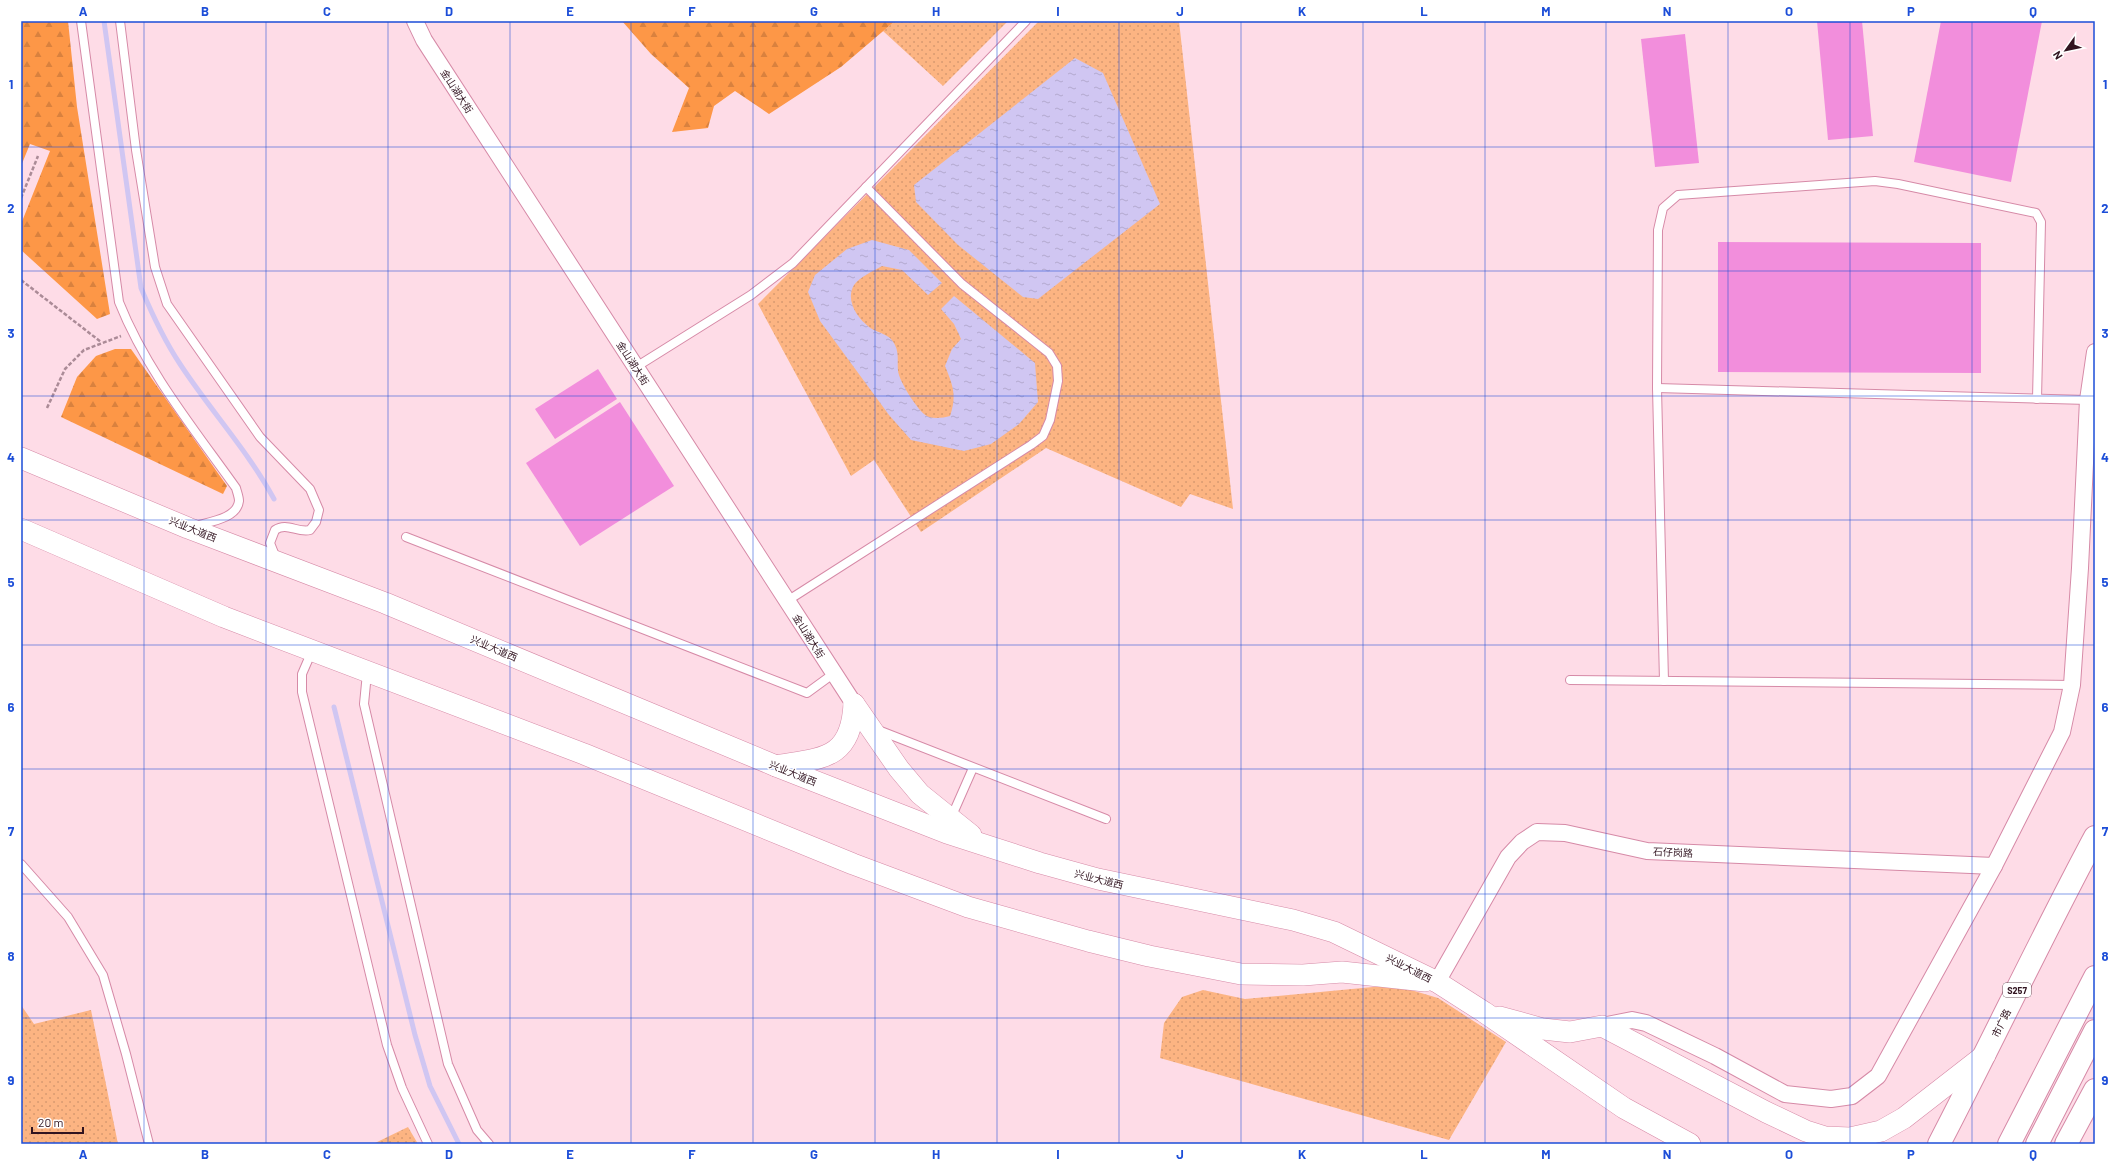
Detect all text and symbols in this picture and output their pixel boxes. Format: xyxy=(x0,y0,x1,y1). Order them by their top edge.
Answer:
text: A xyxy=(79,3,88,19)
text: B xyxy=(201,3,209,19)
text: C xyxy=(323,3,331,19)
text: D xyxy=(445,3,453,19)
text: E xyxy=(566,3,574,19)
text: F xyxy=(688,3,696,19)
text: G xyxy=(810,3,818,19)
text: H xyxy=(932,3,940,19)
text: I xyxy=(1056,3,1060,19)
text: J xyxy=(1176,3,1184,19)
text: K xyxy=(1298,3,1306,19)
text: L xyxy=(1420,3,1428,19)
text: M xyxy=(1541,3,1551,19)
text: N xyxy=(1663,3,1671,19)
text: O xyxy=(1785,3,1793,19)
text: P xyxy=(1907,3,1915,19)
text: Q xyxy=(2029,3,2037,19)
north arrow xyxy=(2046,30,2086,70)
text: N xyxy=(2050,49,2065,62)
street label: 金山湖大街 xyxy=(438,67,476,115)
text: 1 xyxy=(9,76,13,92)
text: 1 xyxy=(2103,76,2107,92)
text: 2 xyxy=(7,200,15,216)
text: 2 xyxy=(2101,200,2109,216)
text: 3 xyxy=(7,325,15,341)
text: 3 xyxy=(2101,325,2109,341)
street label: 金山湖大街 xyxy=(614,339,652,387)
text: 4 xyxy=(7,449,15,465)
text: 4 xyxy=(2101,449,2109,465)
street label: 兴业大道西 xyxy=(168,514,218,544)
text: 5 xyxy=(7,574,15,590)
text: 5 xyxy=(2101,574,2109,590)
street label: 金山湖大街 xyxy=(791,612,827,660)
street label: 兴业大道西 xyxy=(469,633,519,663)
text: 6 xyxy=(8,699,15,715)
text: 6 xyxy=(2102,699,2109,715)
street label: 兴业大道西 xyxy=(768,758,818,788)
text: 7 xyxy=(8,823,15,839)
text: 7 xyxy=(2102,823,2109,839)
street label: 石仔岗路 xyxy=(1653,845,1693,859)
street label: 兴业大道西 xyxy=(1073,867,1125,891)
text: 8 xyxy=(7,948,15,964)
text: 8 xyxy=(2101,948,2109,964)
street label: 兴业大道西 xyxy=(1384,951,1434,985)
road number: S257 xyxy=(2003,983,2031,997)
street label: 市广路 xyxy=(1989,1007,2013,1039)
text: 9 xyxy=(8,1072,15,1088)
text: 9 xyxy=(2102,1072,2109,1088)
scale bar xyxy=(32,1109,83,1135)
text: 20 m xyxy=(38,1115,64,1129)
text: A xyxy=(79,1146,88,1162)
text: B xyxy=(201,1146,209,1162)
text: C xyxy=(323,1146,331,1162)
text: D xyxy=(445,1146,453,1162)
text: E xyxy=(566,1146,574,1162)
text: F xyxy=(688,1146,696,1162)
text: G xyxy=(810,1146,818,1162)
text: H xyxy=(932,1146,940,1162)
text: I xyxy=(1056,1146,1060,1162)
text: J xyxy=(1176,1146,1184,1162)
text: K xyxy=(1298,1146,1306,1162)
text: L xyxy=(1420,1146,1428,1162)
text: M xyxy=(1541,1146,1551,1162)
text: N xyxy=(1663,1146,1671,1162)
text: O xyxy=(1785,1146,1793,1162)
text: P xyxy=(1907,1146,1915,1162)
text: Q xyxy=(2029,1146,2037,1162)

